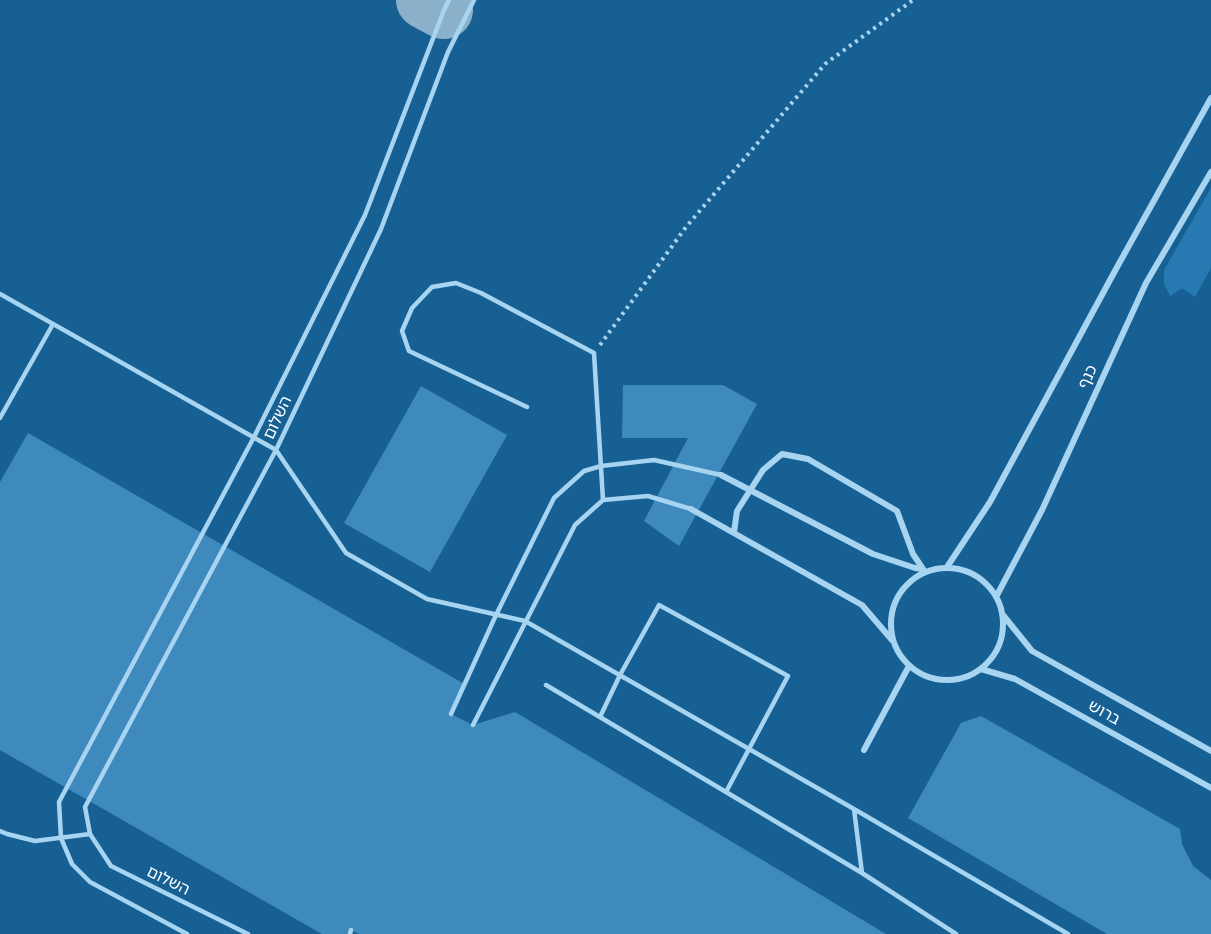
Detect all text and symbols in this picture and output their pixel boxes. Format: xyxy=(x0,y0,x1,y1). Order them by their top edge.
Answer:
street label: כנף xyxy=(1074,362,1102,392)
street label: השלום xyxy=(260,393,296,443)
street label: ברוש xyxy=(1085,696,1123,730)
street label: השלום xyxy=(143,862,193,900)

